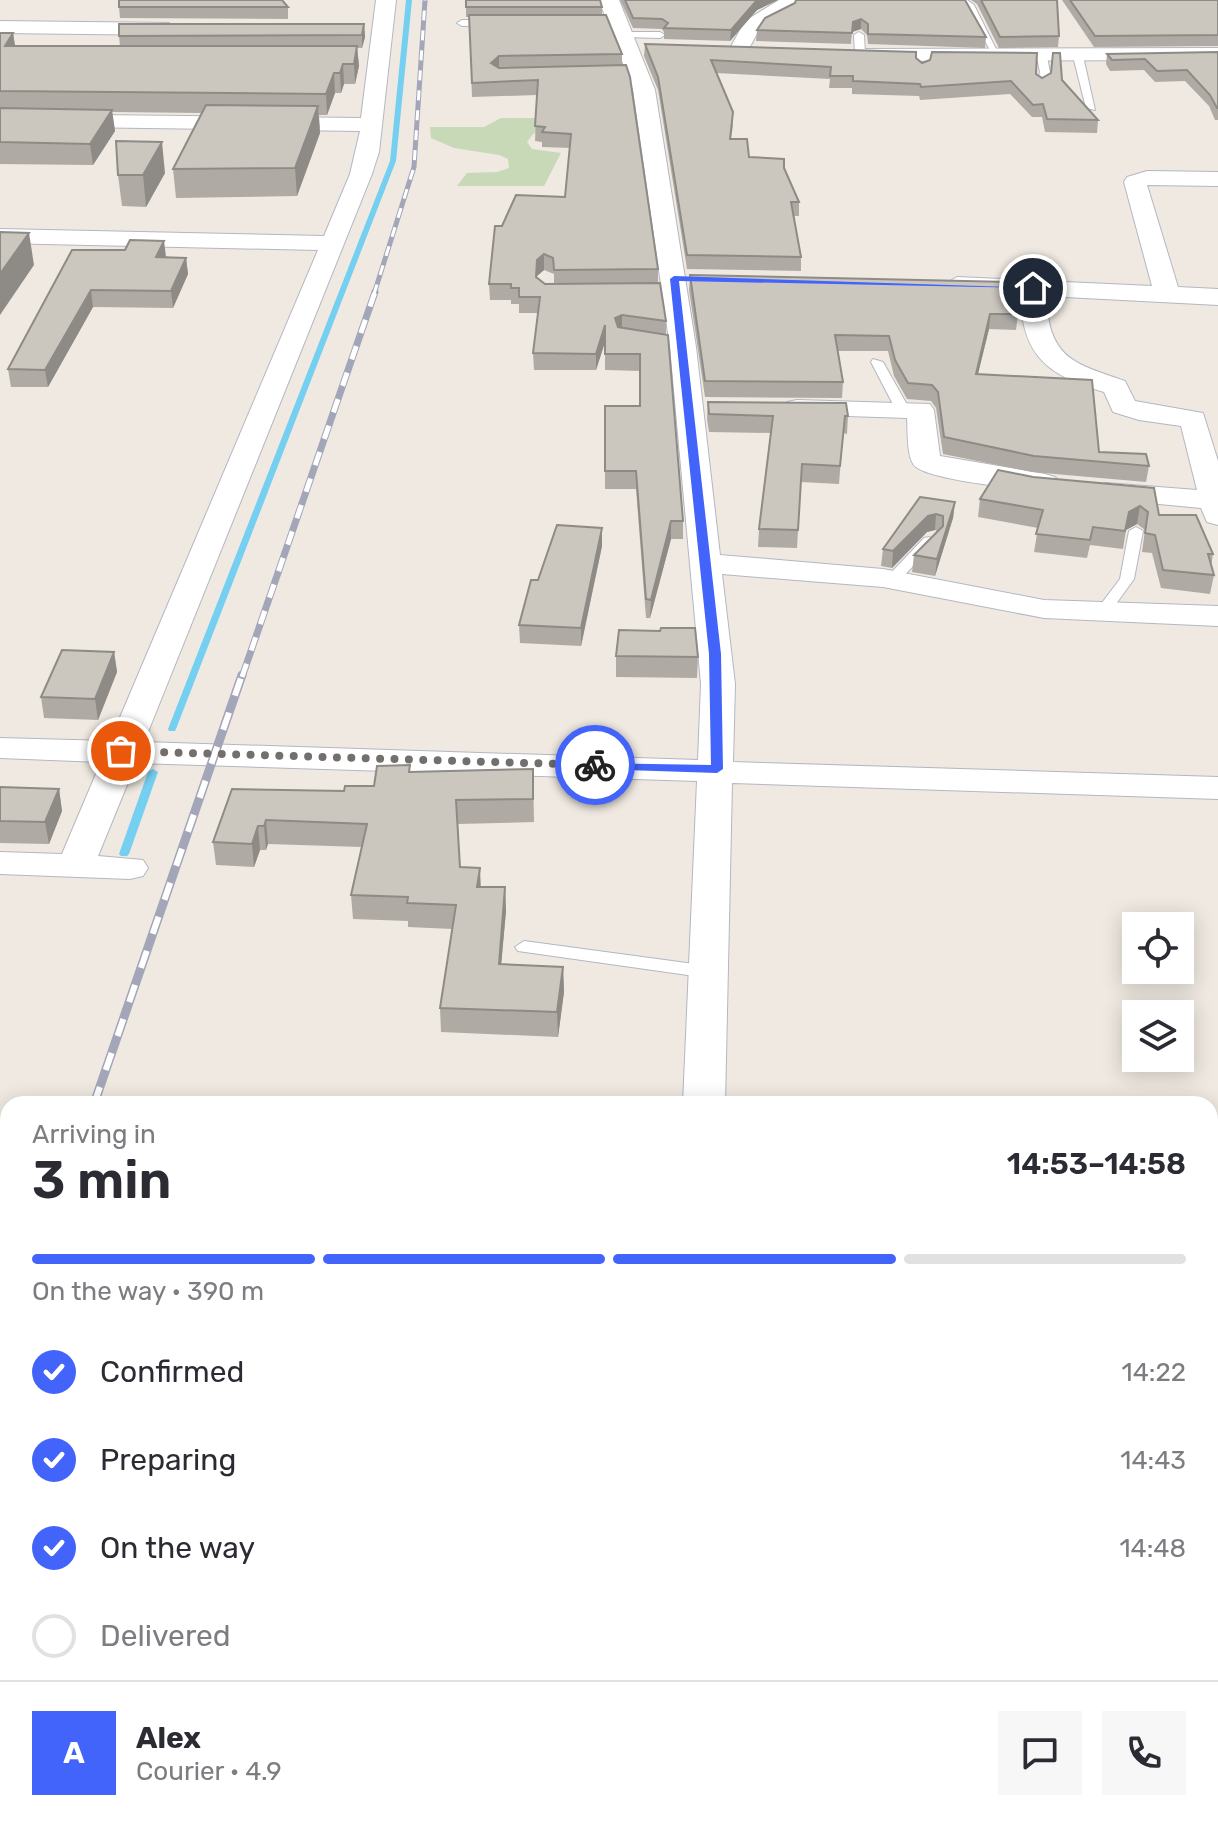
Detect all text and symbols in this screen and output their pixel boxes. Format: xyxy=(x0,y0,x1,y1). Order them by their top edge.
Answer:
pin xyxy=(999,254,1067,322)
icon: home xyxy=(1011,266,1055,310)
pin xyxy=(87,717,155,785)
courier xyxy=(555,725,635,805)
icon: bag xyxy=(99,729,143,773)
icon: bike xyxy=(573,743,617,787)
map controls xyxy=(1122,912,1194,1072)
button: locate xyxy=(1122,912,1194,984)
button: layers xyxy=(1122,1000,1194,1072)
text: Arriving in xyxy=(32,1119,156,1150)
text: 14:53–14:58 xyxy=(1007,1146,1186,1182)
text: 3 min xyxy=(32,1149,171,1211)
text: On the way · 390 m xyxy=(32,1276,264,1307)
icon: check xyxy=(32,1350,76,1394)
text: Confirmed xyxy=(100,1354,244,1390)
text: 14:22 xyxy=(1122,1357,1186,1388)
icon: check xyxy=(32,1438,76,1482)
text: Preparing xyxy=(100,1442,236,1478)
text: 14:43 xyxy=(1120,1445,1186,1476)
icon: check xyxy=(32,1526,76,1570)
text: On the way xyxy=(100,1530,255,1566)
text: 14:48 xyxy=(1119,1533,1186,1564)
text: Delivered xyxy=(100,1618,231,1654)
button: chat xyxy=(998,1711,1082,1795)
button: phone xyxy=(1102,1711,1186,1795)
text: Alex xyxy=(136,1720,201,1756)
text: A xyxy=(63,1735,85,1771)
text: Courier · 4.9 xyxy=(136,1756,282,1787)

